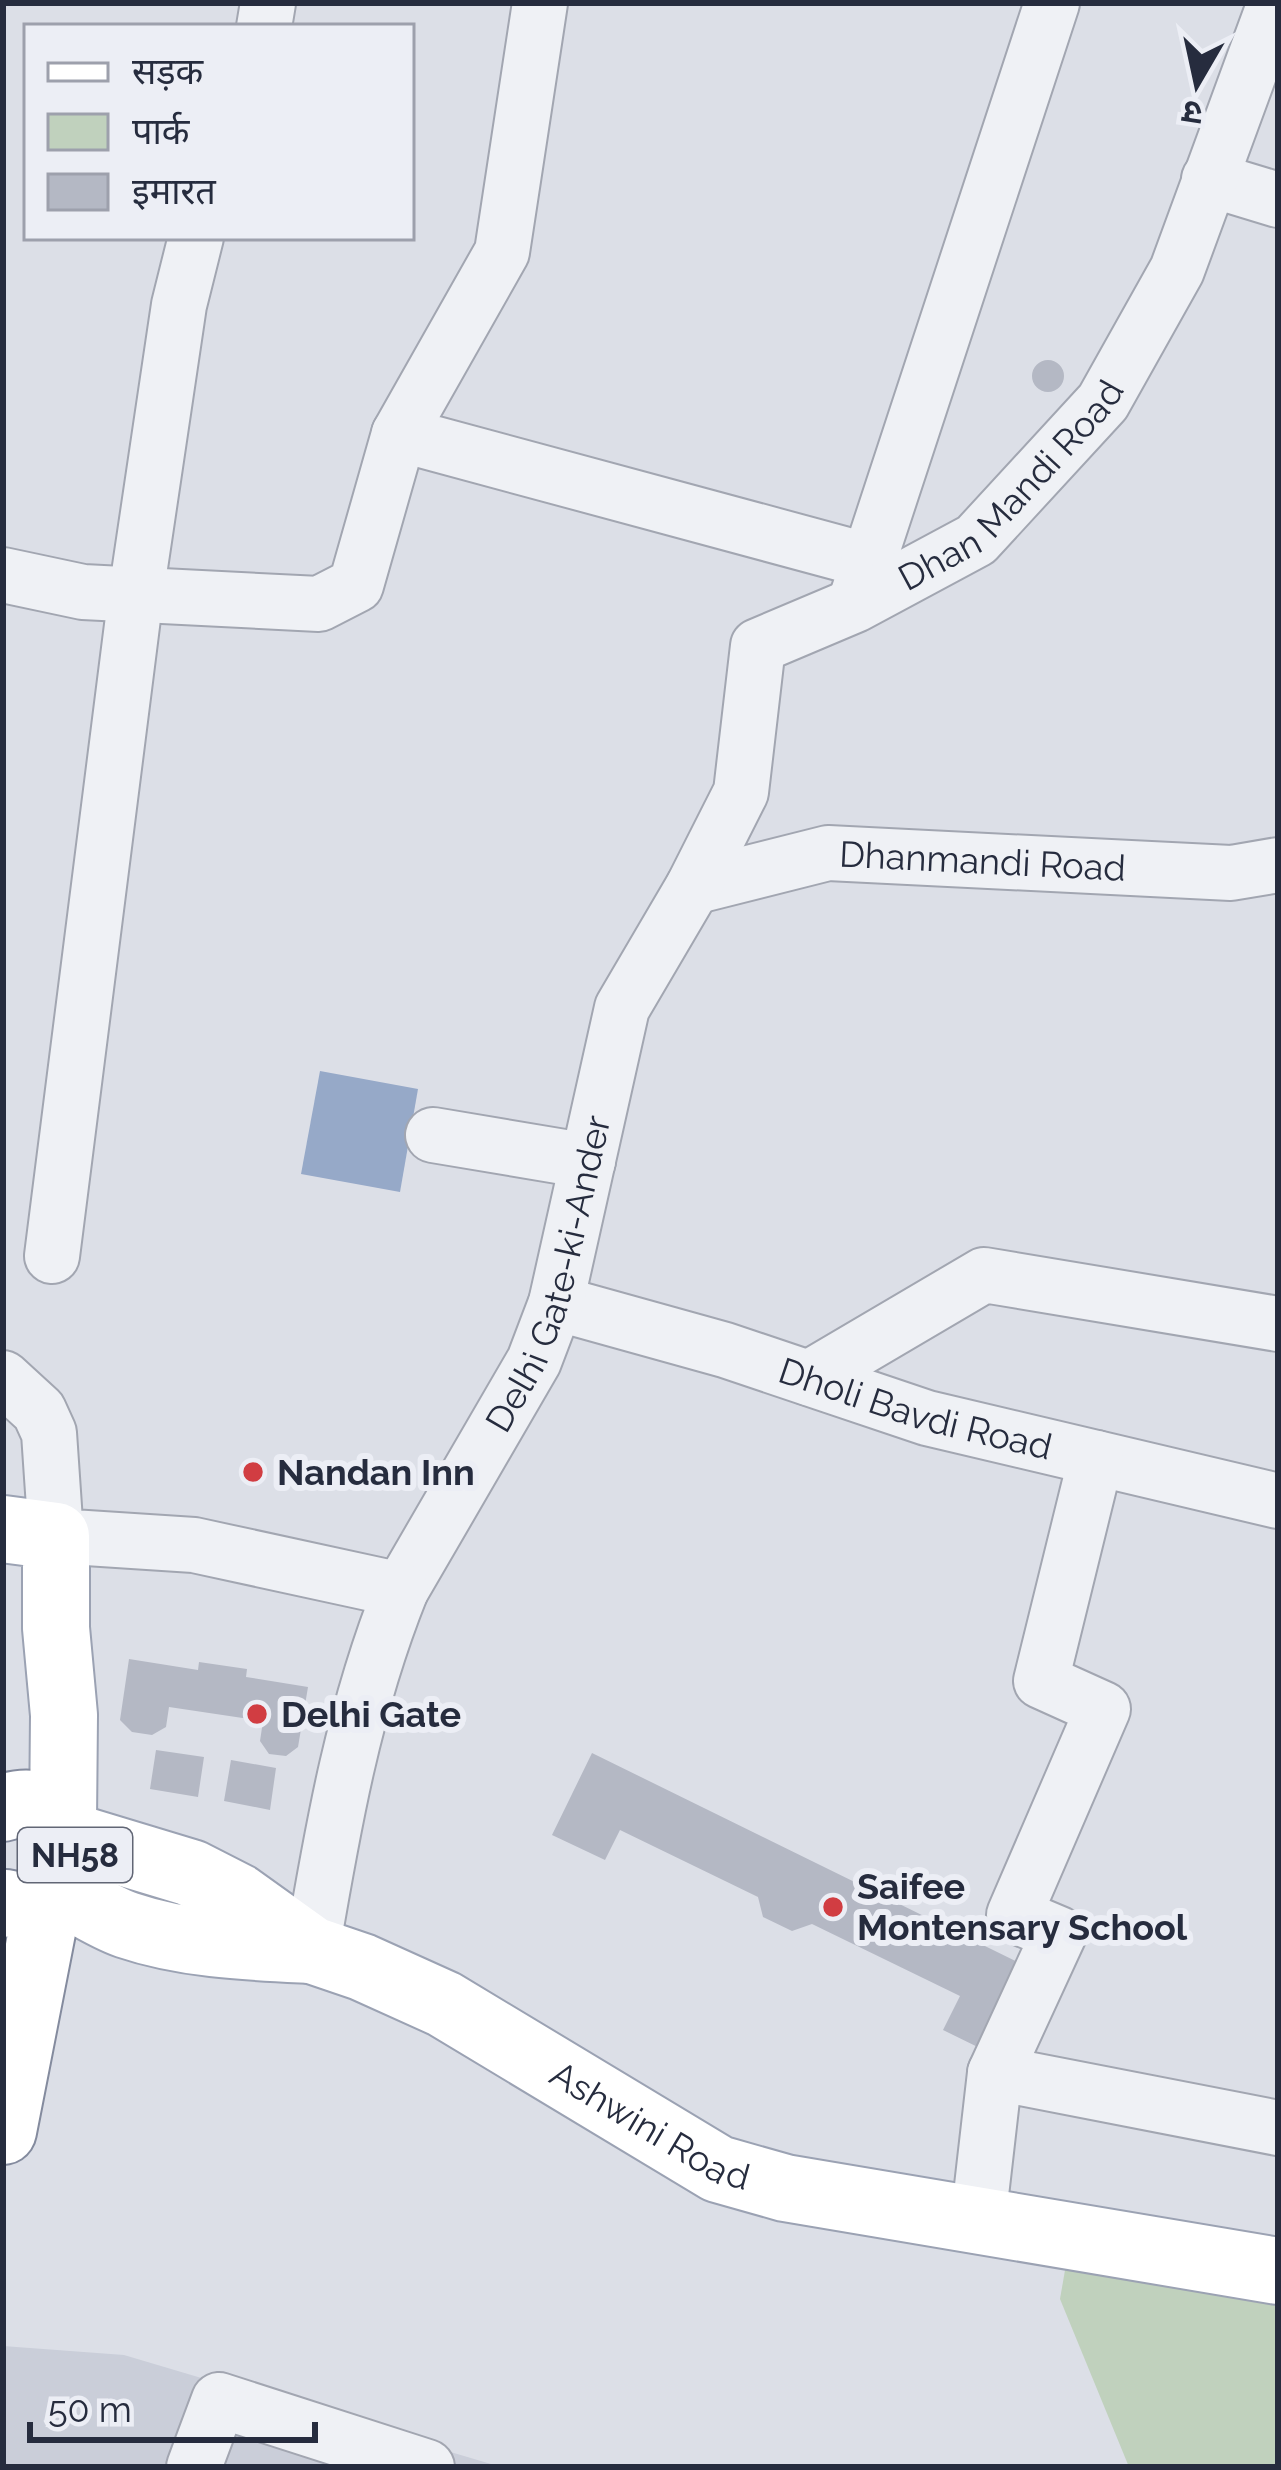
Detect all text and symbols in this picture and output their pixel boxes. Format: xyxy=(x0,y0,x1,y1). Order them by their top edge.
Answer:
legend xyxy=(24,24,414,240)
north arrow xyxy=(1137,24,1257,144)
text: सड़क xyxy=(132,50,205,92)
text: उ xyxy=(1179,92,1205,134)
text: पार्क xyxy=(132,110,191,152)
text: इमारत xyxy=(132,170,217,212)
street label: Dhan Mandi Road xyxy=(891,373,1132,599)
street label: Dhanmandi Road xyxy=(838,833,1127,889)
street label: Delhi Gate-ki-Ander xyxy=(477,1111,618,1439)
street label: Dholi Bavdi Road xyxy=(774,1349,1056,1468)
place label: Nandan Inn xyxy=(277,1451,475,1493)
marker: Nandan Inn xyxy=(240,1459,266,1485)
place label: Delhi Gate xyxy=(281,1693,461,1735)
marker: Delhi Gate xyxy=(244,1701,270,1727)
road number: NH58 xyxy=(18,1828,132,1882)
place label: Saifee Montensary School xyxy=(857,1865,1188,1948)
marker: Saifee Montensary School xyxy=(820,1894,846,1920)
street label: Ashwini Road xyxy=(543,2052,755,2198)
scale bar xyxy=(30,2368,315,2442)
text: 50 m xyxy=(48,2388,132,2430)

